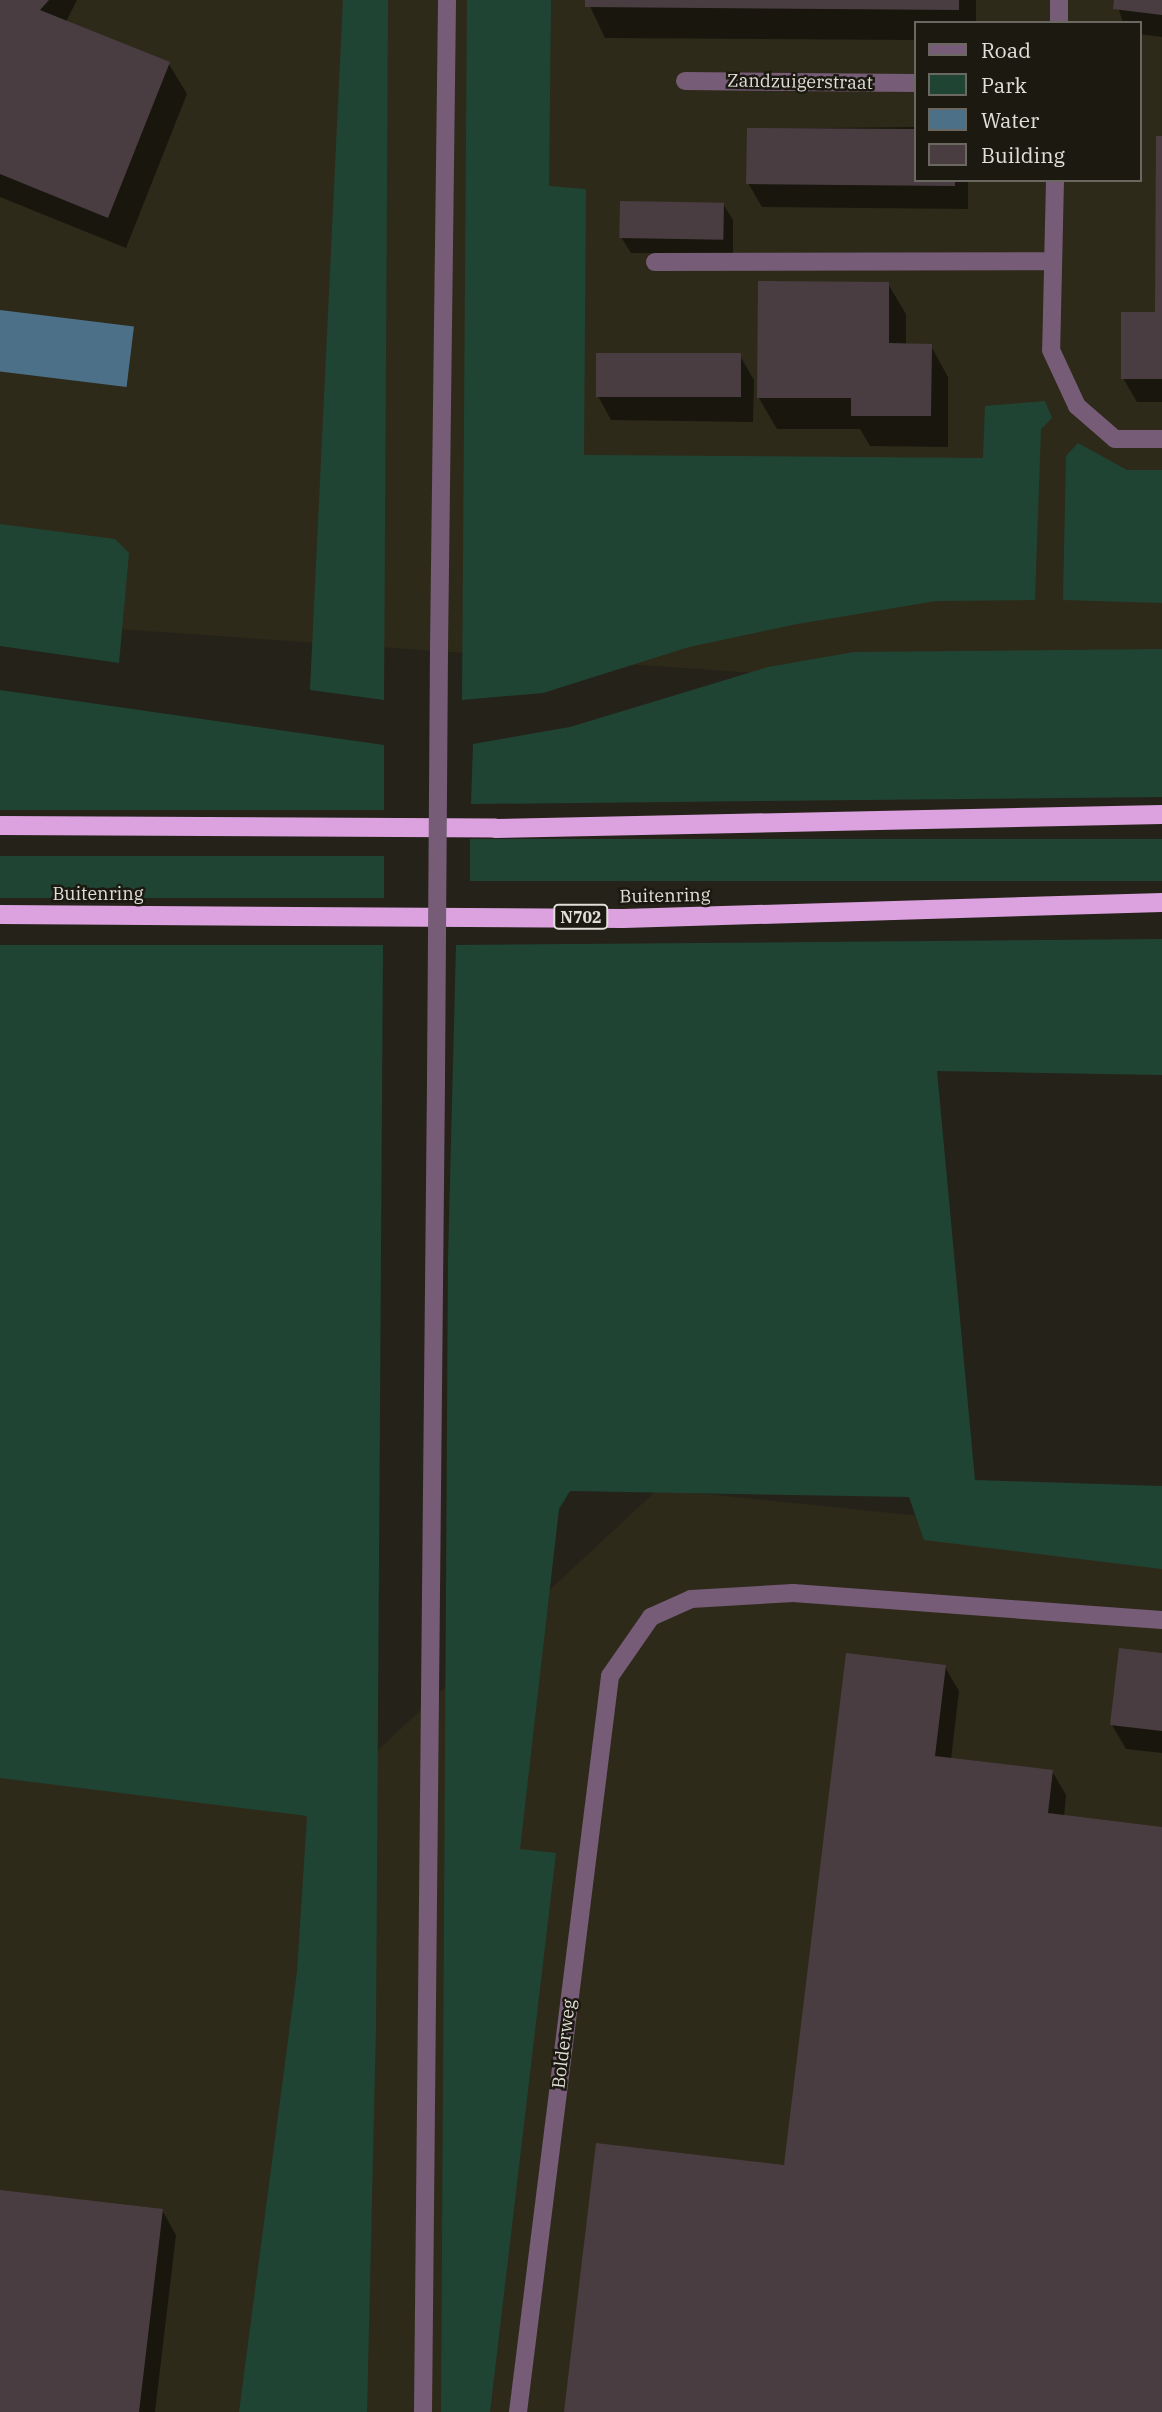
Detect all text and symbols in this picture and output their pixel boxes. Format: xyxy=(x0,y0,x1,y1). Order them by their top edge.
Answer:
legend xyxy=(914,21,1141,182)
text: Road xyxy=(981,36,1031,64)
street label: Zandzuigerstraat xyxy=(727,70,873,94)
text: Park xyxy=(981,71,1027,99)
text: Water xyxy=(981,106,1039,134)
text: Building xyxy=(981,141,1065,169)
street label: Buitenring xyxy=(52,883,144,905)
street label: Buitenring xyxy=(619,884,711,908)
road number: N702 xyxy=(553,904,609,930)
street label: Bolderweg xyxy=(548,1998,580,2090)

